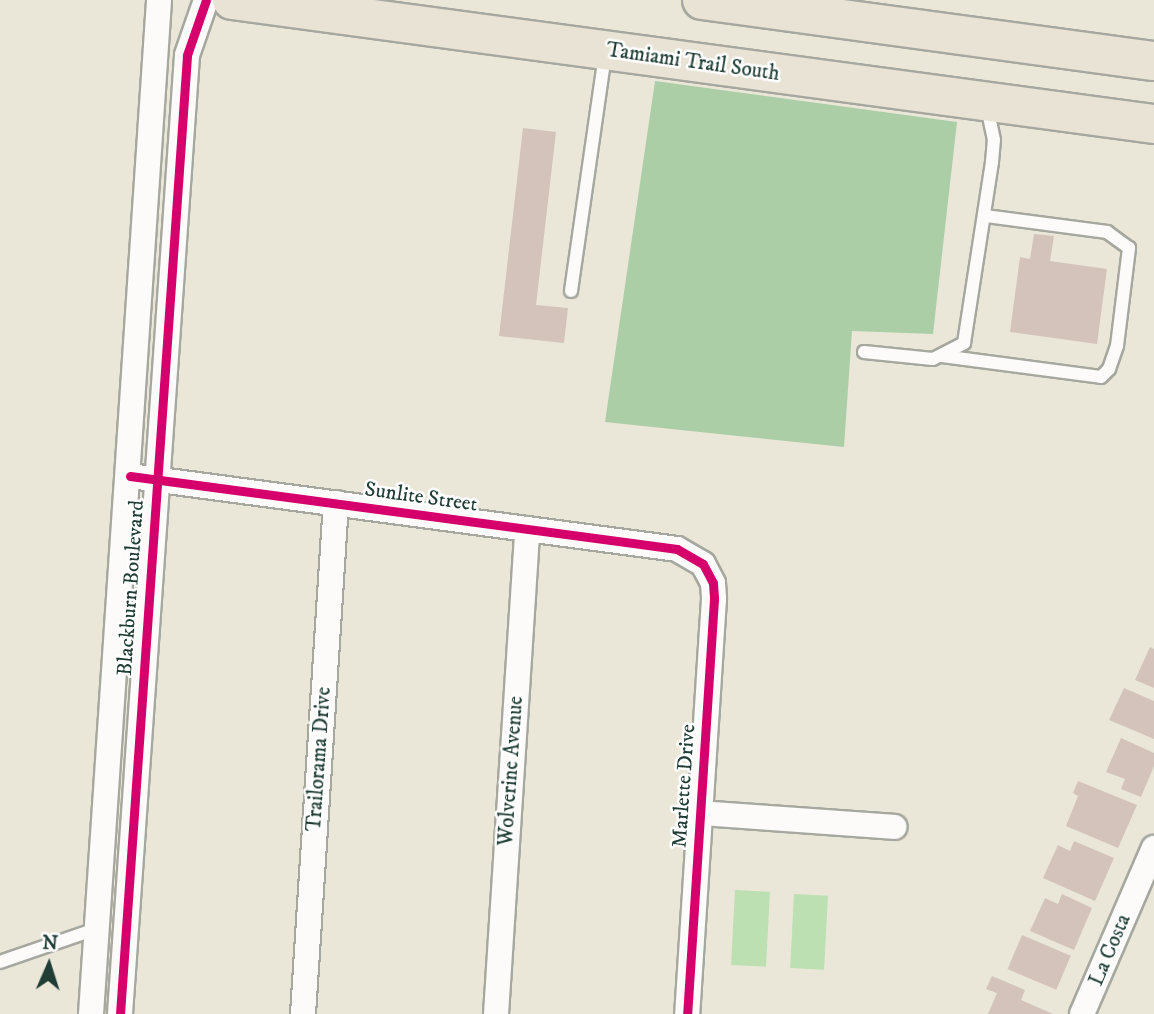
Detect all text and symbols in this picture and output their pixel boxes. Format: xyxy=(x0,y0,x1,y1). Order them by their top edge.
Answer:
street label: Tamiami Trail South xyxy=(605,37,781,87)
street label: Sunlite Street xyxy=(363,477,479,517)
street label: Blackburn Boulevard xyxy=(112,499,150,677)
street label: Trailorama Drive xyxy=(301,686,337,832)
street label: Wolverine Avenue xyxy=(493,695,529,847)
street label: Marlette Drive xyxy=(667,723,701,849)
street label: La Costa xyxy=(1084,910,1136,990)
north arrow xyxy=(14,930,84,1000)
text: N xyxy=(42,932,59,955)

